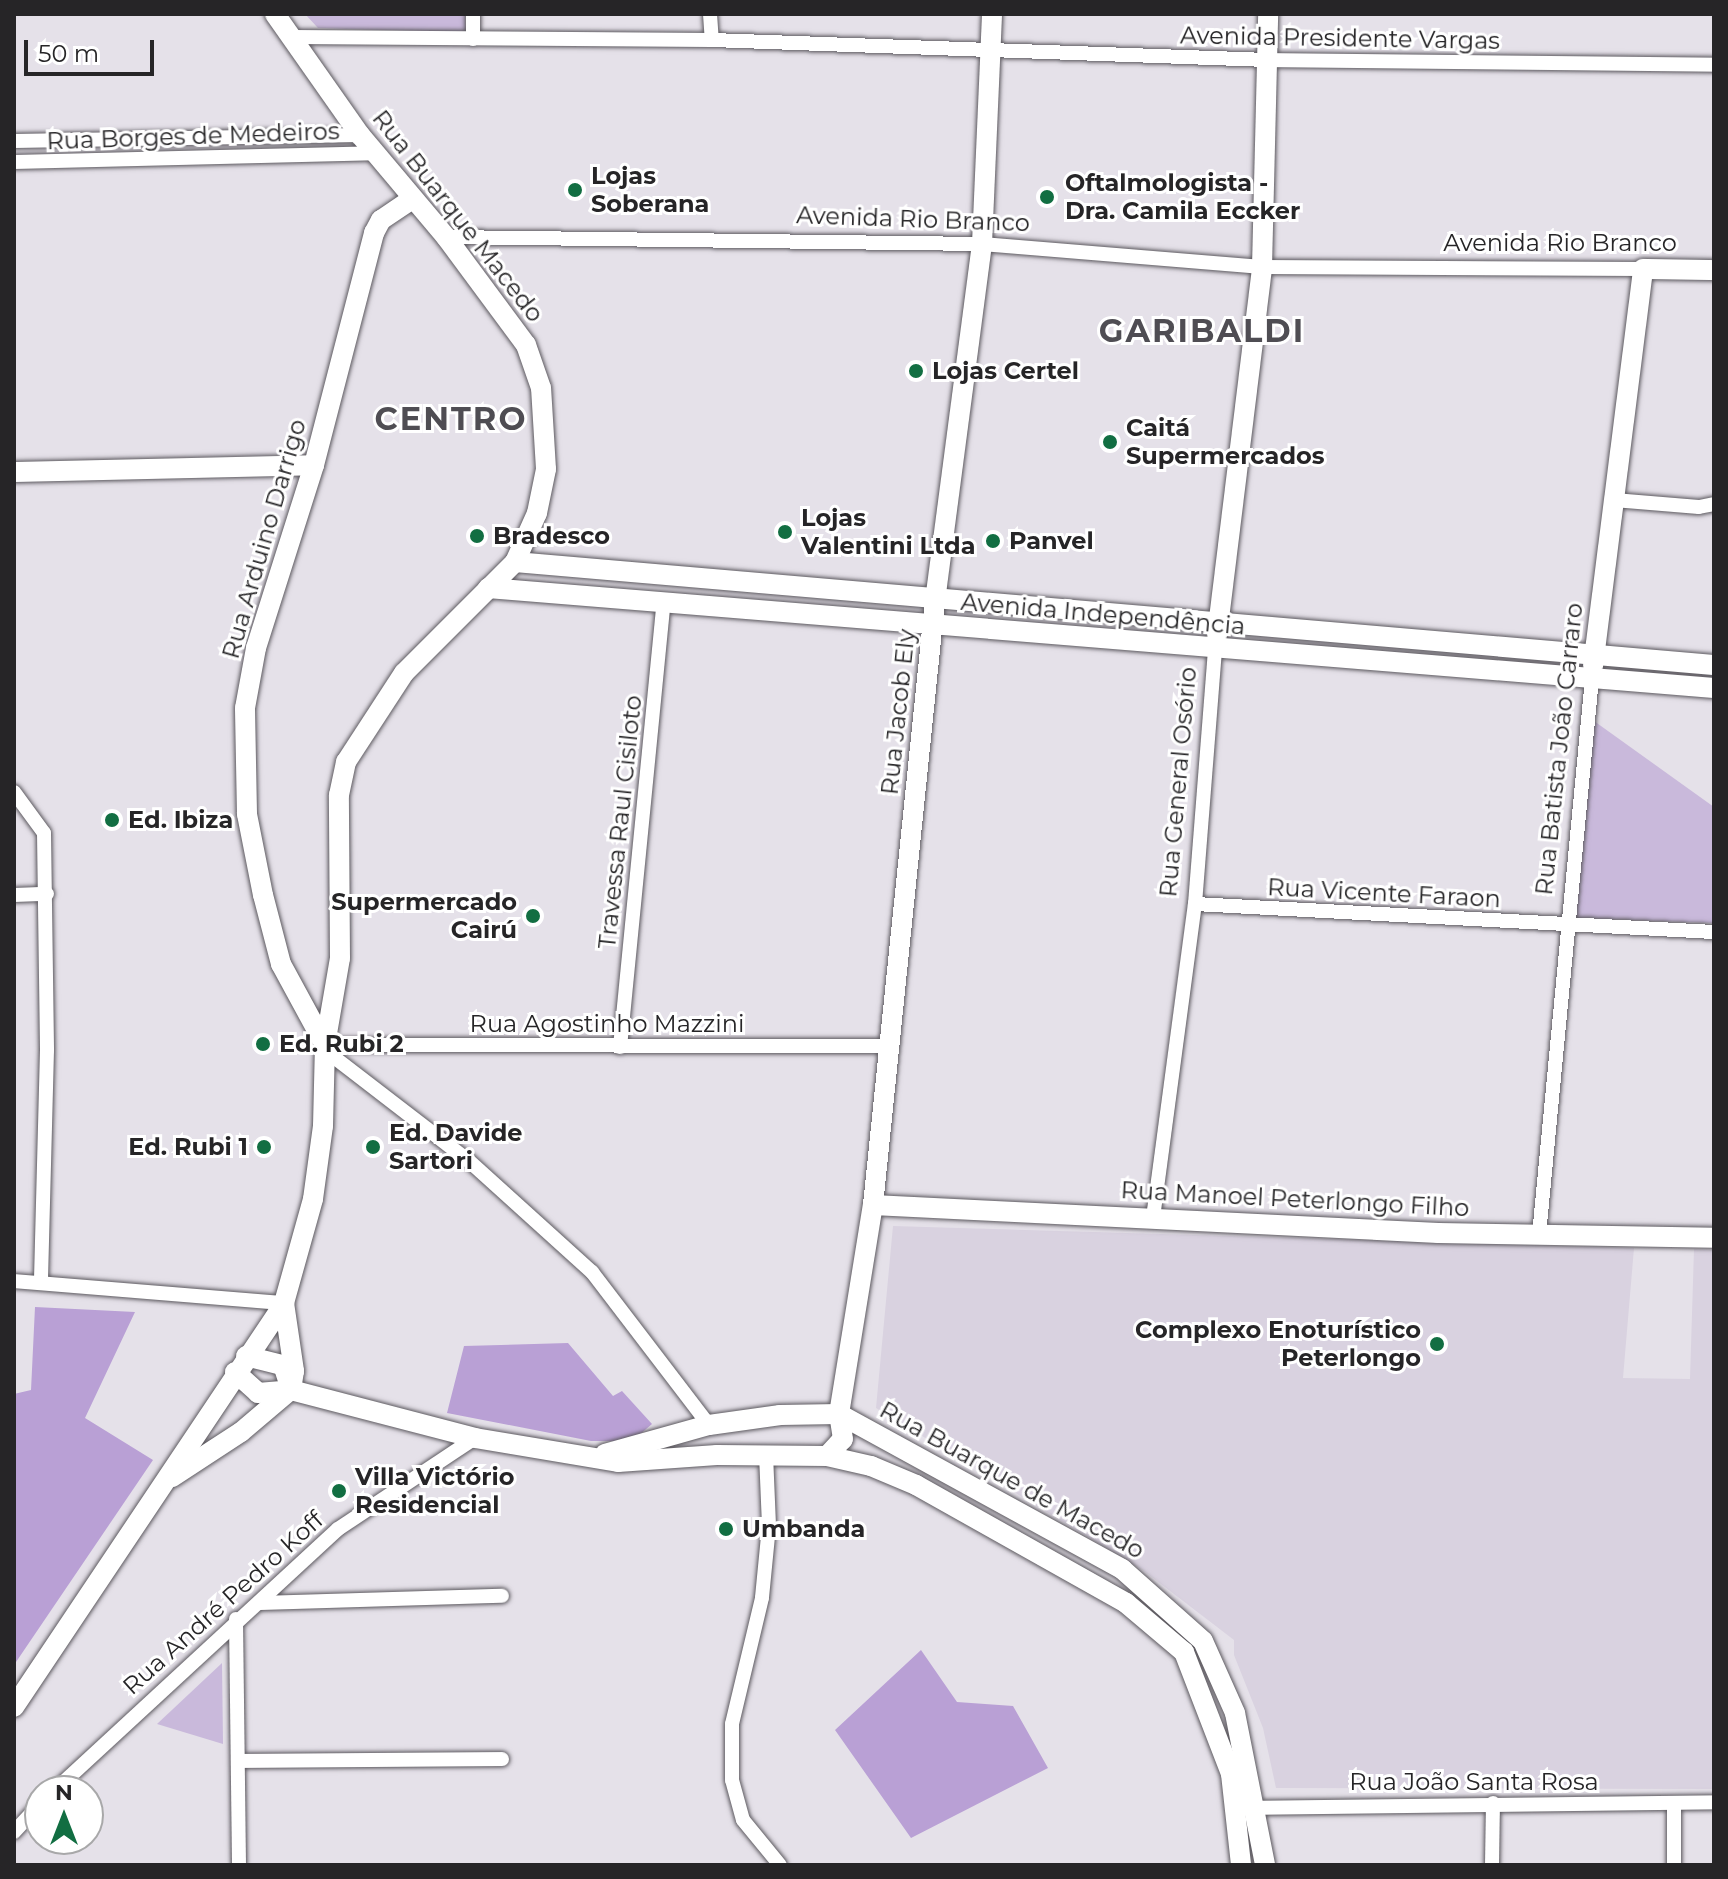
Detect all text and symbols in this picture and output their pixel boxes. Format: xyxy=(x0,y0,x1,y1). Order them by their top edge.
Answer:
street label: Avenida Presidente Vargas xyxy=(1180,21,1500,55)
scale bar xyxy=(28,24,158,74)
text: 50 m xyxy=(38,39,99,68)
street label: Rua Buarque Macedo xyxy=(366,104,550,328)
street label: Rua Borges de Medeiros xyxy=(46,116,340,156)
place label: Lojas Soberana xyxy=(591,162,709,218)
place label: Oftalmologista - Dra. Camila Eccker xyxy=(1065,169,1300,225)
marker: Lojas Soberana xyxy=(566,181,584,199)
marker: Oftalmologista - Dra. Camila Eccker xyxy=(1036,186,1058,208)
street label: Avenida Rio Branco xyxy=(796,201,1030,237)
street label: Avenida Rio Branco xyxy=(1443,229,1677,257)
district label: GARIBALDI xyxy=(1099,312,1305,350)
place label: Lojas Certel xyxy=(932,357,1079,385)
marker: Lojas Certel xyxy=(907,362,925,380)
district label: CENTRO xyxy=(375,400,527,438)
place label: Caitá Supermercados xyxy=(1126,414,1324,470)
street label: Rua Arduino Darrigo xyxy=(216,416,312,662)
marker: Caitá Supermercados xyxy=(1101,433,1119,451)
place label: Lojas Valentini Ltda xyxy=(801,504,975,560)
place label: Bradesco xyxy=(493,522,610,550)
marker: Lojas Valentini Ltda xyxy=(776,523,794,541)
marker: Bradesco xyxy=(468,527,486,545)
place label: Panvel xyxy=(1009,527,1094,555)
marker: Panvel xyxy=(984,532,1002,550)
street label: Avenida Independência xyxy=(960,587,1246,641)
street label: Rua Batista João Carraro xyxy=(1529,601,1589,897)
street label: Rua Jacob Ely xyxy=(875,628,921,796)
street label: Rua General Osório xyxy=(1154,666,1202,898)
street label: Travessa Raul Cisiloto xyxy=(592,694,648,950)
place label: Ed. Ibiza xyxy=(128,806,233,834)
marker: Ed. Ibiza xyxy=(103,811,121,829)
street label: Rua Vicente Faraon xyxy=(1267,873,1501,913)
place label: Supermercado Cairú xyxy=(331,888,517,944)
marker: Supermercado Cairú xyxy=(524,907,542,925)
street label: Rua Agostinho Mazzini xyxy=(470,1010,744,1038)
place label: Ed. Rubi 2 xyxy=(279,1030,404,1058)
marker: Ed. Rubi 2 xyxy=(254,1035,272,1053)
place label: Ed. Davide Sartori xyxy=(389,1119,522,1175)
place label: Ed. Rubi 1 xyxy=(128,1133,248,1161)
marker: Ed. Rubi 1 xyxy=(255,1138,273,1156)
marker: Ed. Davide Sartori xyxy=(364,1138,382,1156)
street label: Rua Manoel Peterlongo Filho xyxy=(1120,1175,1470,1223)
place label: Complexo Enoturístico Peterlongo xyxy=(1135,1316,1421,1372)
marker: Complexo Enoturístico Peterlongo xyxy=(1428,1335,1446,1353)
street label: Rua Buarque de Macedo xyxy=(875,1395,1149,1565)
place label: Villa Victório Residencial xyxy=(355,1463,514,1519)
marker: Villa Victório Residencial xyxy=(330,1482,348,1500)
street label: Rua André Pedro Koff xyxy=(117,1505,329,1701)
place label: Umbanda xyxy=(742,1515,865,1543)
marker: Umbanda xyxy=(717,1520,735,1538)
street label: Rua João Santa Rosa xyxy=(1349,1768,1599,1796)
north arrow xyxy=(24,1775,104,1855)
text: N xyxy=(55,1779,73,1806)

